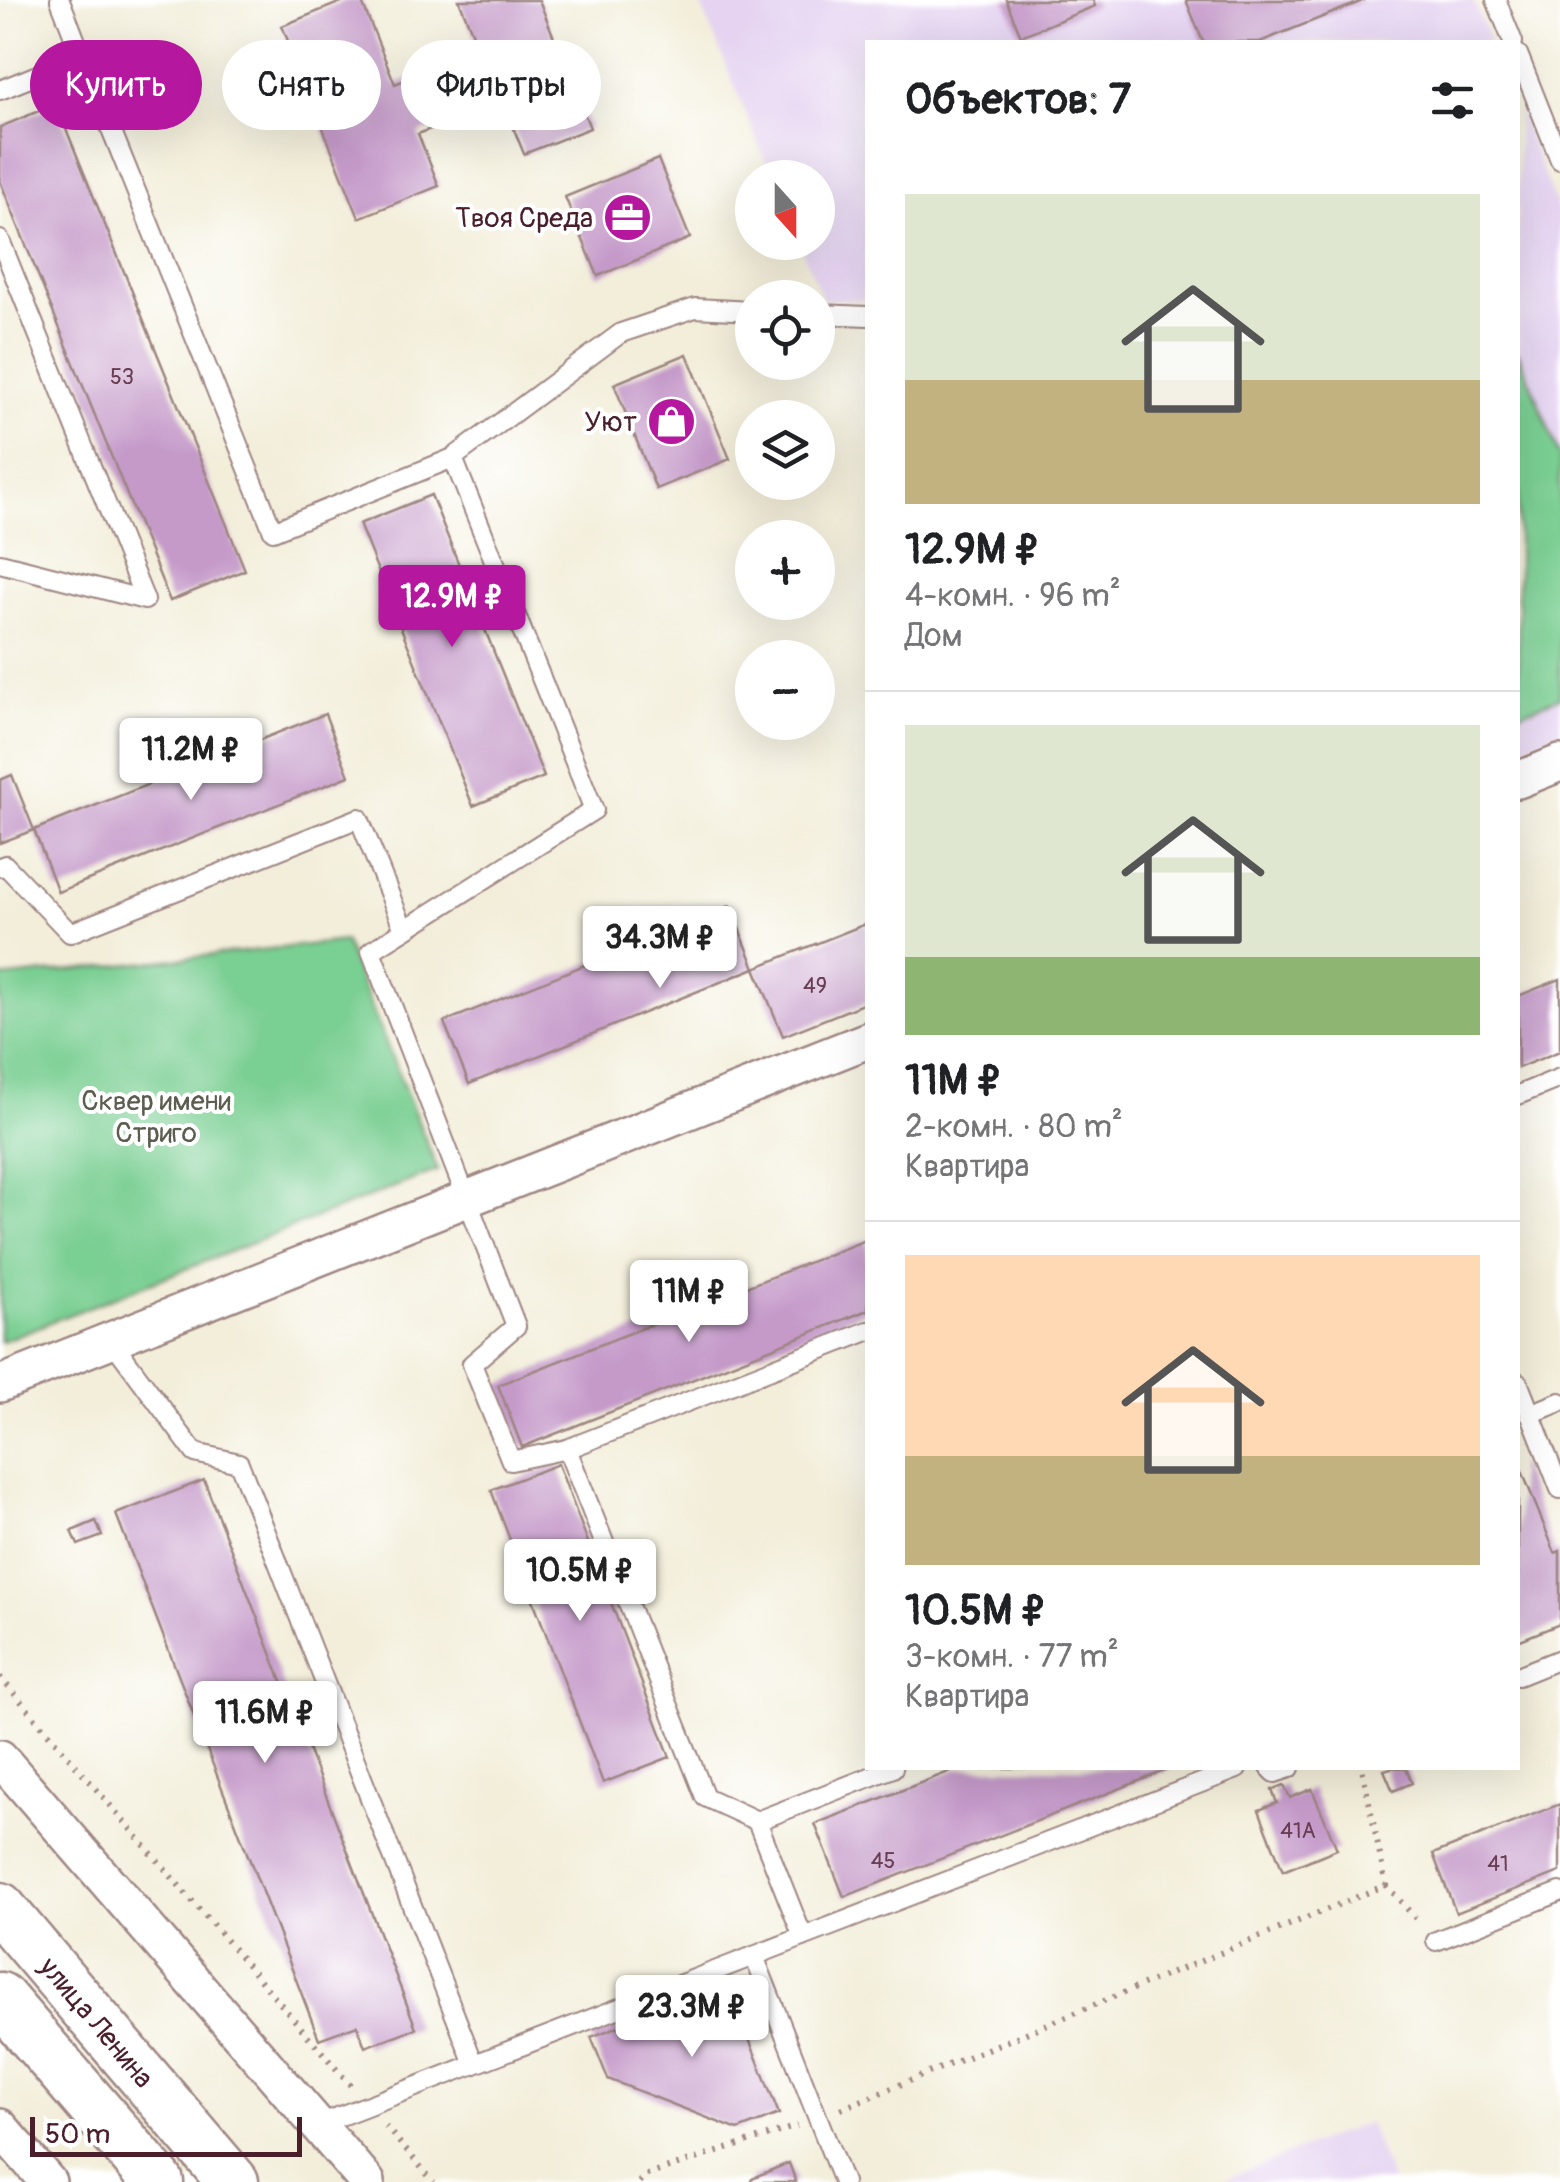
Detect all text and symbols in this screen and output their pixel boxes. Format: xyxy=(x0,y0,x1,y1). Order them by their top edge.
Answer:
chip: Купить xyxy=(30,40,202,130)
chip: Снять xyxy=(222,40,381,130)
chip: Фильтры xyxy=(401,40,601,130)
icon: filters xyxy=(1425,73,1480,128)
text: Объектов: 7 xyxy=(905,74,1131,126)
north arrow xyxy=(735,160,835,260)
map controls xyxy=(735,160,835,740)
office icon: Твоя Среда xyxy=(602,191,654,243)
place label: Твоя Среда xyxy=(455,201,593,236)
icon: home xyxy=(1103,259,1283,439)
button: locate xyxy=(735,280,835,380)
house number: 53 xyxy=(110,363,134,391)
shop icon: Уют xyxy=(646,395,698,447)
button: layers xyxy=(735,400,835,500)
place label: Уют xyxy=(584,405,637,440)
button: + xyxy=(735,520,835,620)
text: 12.9M ₽ xyxy=(905,524,1040,576)
pin: 12.9M ₽ xyxy=(360,565,544,650)
text: 4-комн. · 96 m² xyxy=(905,576,1121,616)
text: 12.9M ₽ xyxy=(400,577,504,617)
text: Дом xyxy=(905,616,962,656)
button: − xyxy=(735,640,835,740)
pin: 11.2M ₽ xyxy=(99,718,283,803)
text: 11.2M ₽ xyxy=(141,730,241,770)
icon: home xyxy=(1103,790,1283,970)
pin: 34.3M ₽ xyxy=(568,906,752,991)
text: 34.3M ₽ xyxy=(605,918,715,958)
house number: 49 xyxy=(803,972,827,1000)
text: 11M ₽ xyxy=(905,1055,1002,1107)
park label: Сквер имени Стриго xyxy=(81,1084,231,1151)
text: 2-комн. · 80 m² xyxy=(905,1107,1123,1147)
text: Квартира xyxy=(905,1147,1029,1187)
pin: 11M ₽ xyxy=(619,1260,759,1345)
text: 11M ₽ xyxy=(652,1272,726,1312)
icon: home xyxy=(1103,1320,1283,1500)
pin: 10.5M ₽ xyxy=(488,1539,672,1624)
text: 10.5M ₽ xyxy=(526,1551,634,1591)
text: 10.5M ₽ xyxy=(905,1585,1047,1637)
text: 3-комн. · 77 m² xyxy=(905,1637,1119,1677)
text: Квартира xyxy=(905,1677,1029,1717)
pin: 11.6M ₽ xyxy=(173,1681,357,1766)
text: 11.6M ₽ xyxy=(215,1693,315,1733)
house number: 41А xyxy=(1280,1817,1316,1845)
house number: 45 xyxy=(871,1847,895,1875)
house number: 41 xyxy=(1487,1850,1509,1878)
street label: улица Ленина xyxy=(30,1950,161,2095)
pin: 23.3M ₽ xyxy=(600,1975,784,2060)
text: 23.3M ₽ xyxy=(638,1987,746,2027)
scale bar xyxy=(30,2112,302,2156)
text: 50 m xyxy=(45,2117,110,2152)

